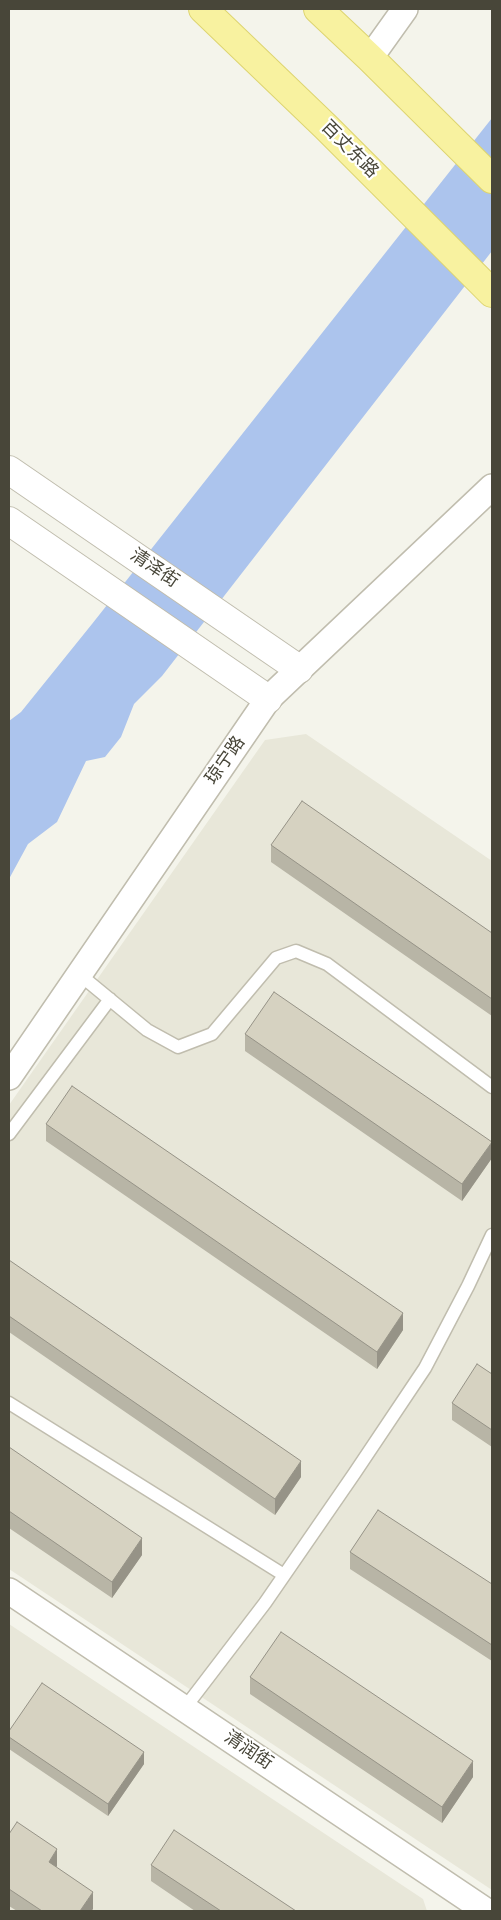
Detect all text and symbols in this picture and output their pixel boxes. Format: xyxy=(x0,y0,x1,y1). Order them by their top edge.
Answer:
street label: 百丈东路 xyxy=(316,117,382,183)
street label: 清泽街 xyxy=(126,545,182,593)
street label: 琼宁路 xyxy=(202,733,250,789)
street label: 清润街 xyxy=(220,1727,276,1775)

